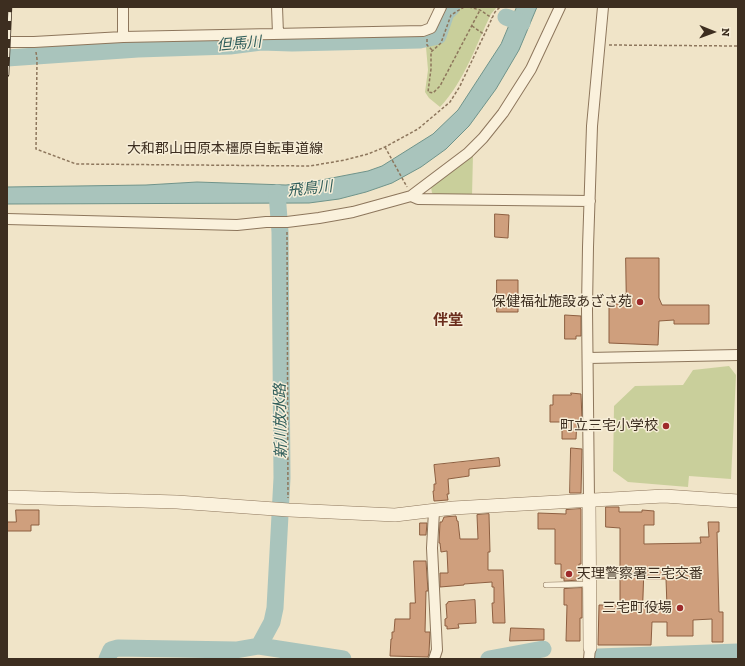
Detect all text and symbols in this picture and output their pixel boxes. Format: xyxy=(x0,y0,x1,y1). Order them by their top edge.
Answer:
north arrow xyxy=(693,12,733,52)
text: N xyxy=(719,28,732,37)
water label: 但馬川 xyxy=(216,33,262,55)
street label: 大和郡山田原本橿原自転車道線 xyxy=(127,141,323,157)
water label: 飛鳥川 xyxy=(287,178,333,200)
place label: 保健福祉施設あざさ苑 xyxy=(492,294,632,310)
marker: 保健福祉施設あざさ苑 xyxy=(635,297,645,307)
district label: 伴堂 xyxy=(433,312,463,330)
water label: 新川放水路 xyxy=(271,383,291,459)
place label: 町立三宅小学校 xyxy=(560,418,658,434)
marker: 町立三宅小学校 xyxy=(661,421,671,431)
place label: 天理警察署三宅交番 xyxy=(577,566,703,582)
marker: 天理警察署三宅交番 xyxy=(564,569,574,579)
place label: 三宅町役場 xyxy=(602,600,672,616)
marker: 三宅町役場 xyxy=(675,603,685,613)

